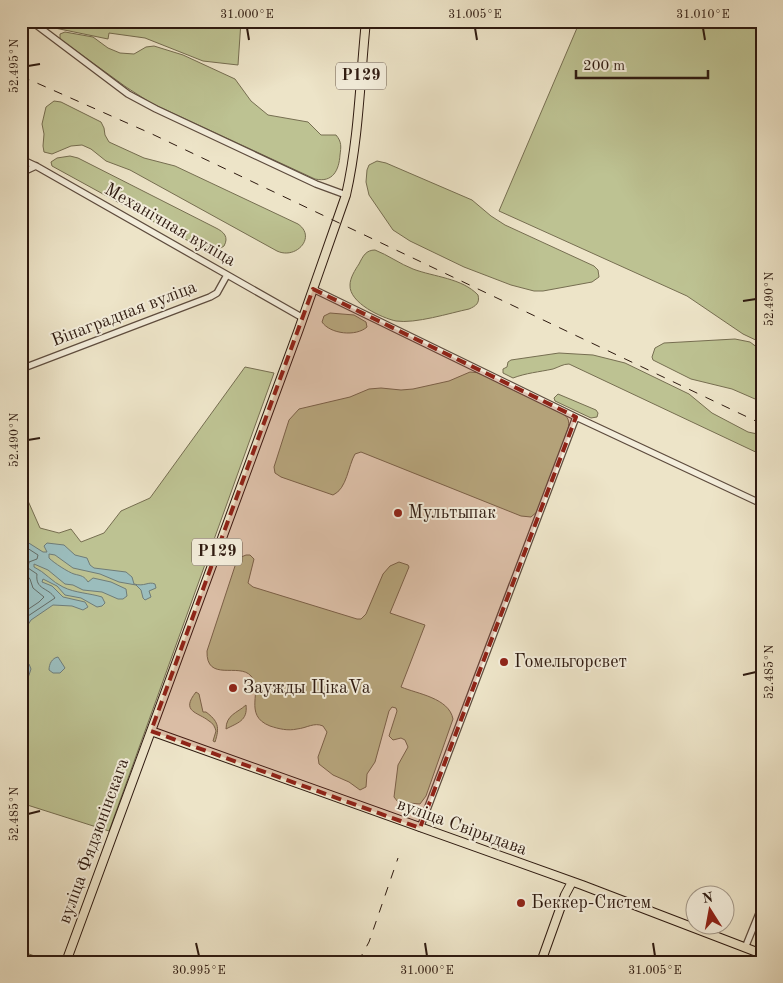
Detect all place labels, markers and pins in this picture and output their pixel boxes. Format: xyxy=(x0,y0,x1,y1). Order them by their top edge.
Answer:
place label: Мультыпак xyxy=(408,504,496,522)
marker: Мультыпак xyxy=(392,507,404,519)
place label: Гомельгорсвет xyxy=(514,653,627,671)
marker: Гомельгорсвет xyxy=(498,656,510,668)
place label: Заужды ЦікаVа xyxy=(243,679,371,697)
marker: Заужды ЦікаVа xyxy=(227,682,239,694)
place label: Беккер-Систем xyxy=(531,894,651,912)
marker: Беккер-Систем xyxy=(515,897,527,909)

